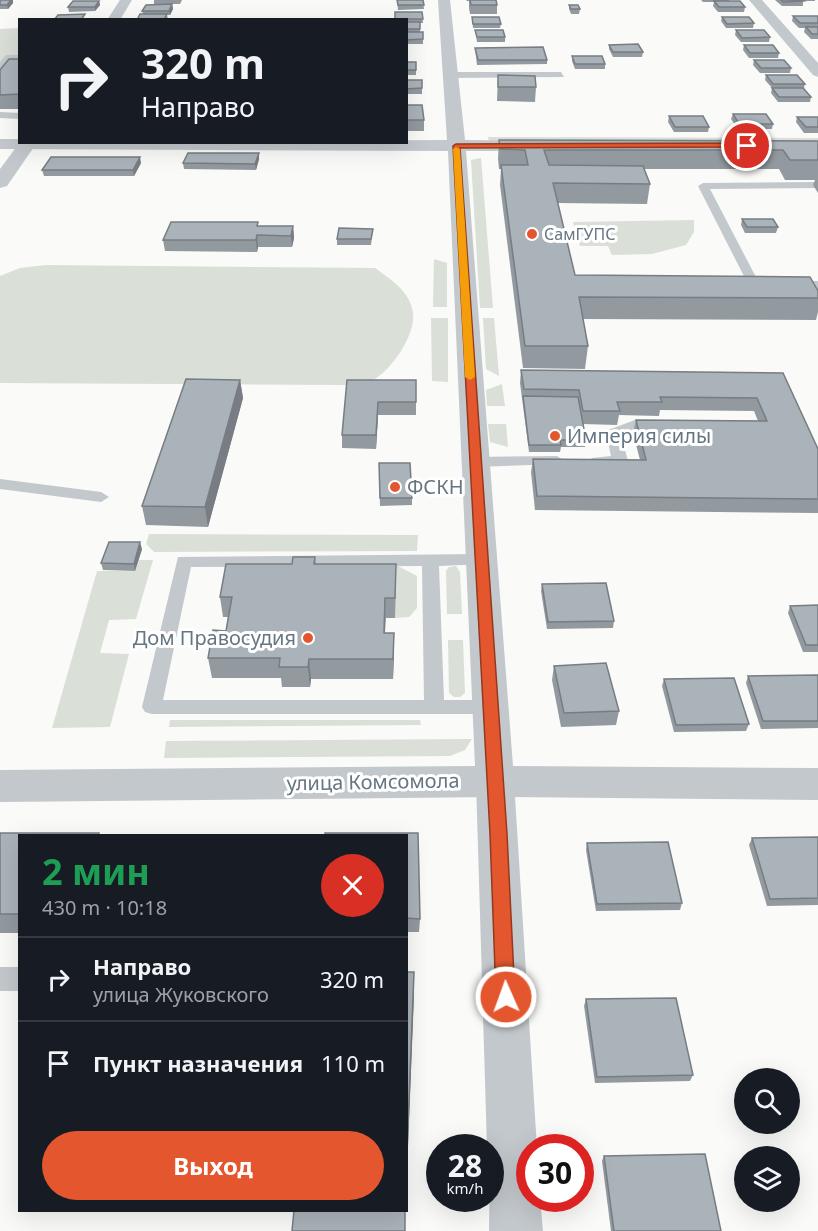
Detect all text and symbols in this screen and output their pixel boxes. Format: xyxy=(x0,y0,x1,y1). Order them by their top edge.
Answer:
text: 320 m xyxy=(141,34,265,91)
icon: right xyxy=(42,42,120,120)
text: Направо xyxy=(141,88,255,125)
pin xyxy=(721,120,772,171)
icon: arrive xyxy=(730,129,763,162)
place label: СамГУПС xyxy=(544,223,615,245)
marker: СамГУПС xyxy=(525,227,539,241)
place label: Империя силы xyxy=(567,422,711,449)
marker: Империя силы xyxy=(548,429,562,443)
place label: ФСКН xyxy=(407,473,464,500)
marker: ФСКН xyxy=(388,480,402,494)
place label: Дом Правосудия xyxy=(133,624,296,651)
marker: Дом Правосудия xyxy=(301,631,315,645)
street label: улица Комсомола xyxy=(286,766,460,797)
text: 2 мин xyxy=(42,847,150,896)
button: close xyxy=(321,854,384,917)
text: 430 m · 10:18 xyxy=(42,894,167,921)
text: Направо xyxy=(93,951,191,981)
icon: right xyxy=(42,963,75,996)
text: 320 m xyxy=(320,964,384,994)
position arrow xyxy=(474,965,538,1029)
text: улица Жуковского xyxy=(93,981,269,1008)
icon: arrive xyxy=(42,1047,75,1080)
text: Пункт назначения xyxy=(93,1048,303,1078)
text: 110 m xyxy=(321,1048,385,1078)
map controls xyxy=(734,1068,800,1212)
button: search xyxy=(734,1068,800,1134)
button: Выход xyxy=(42,1131,384,1200)
speed limit sign: 30 xyxy=(516,1134,594,1212)
text: 28 xyxy=(448,1145,482,1186)
button: layers xyxy=(734,1146,800,1212)
text: km/h xyxy=(447,1178,483,1198)

